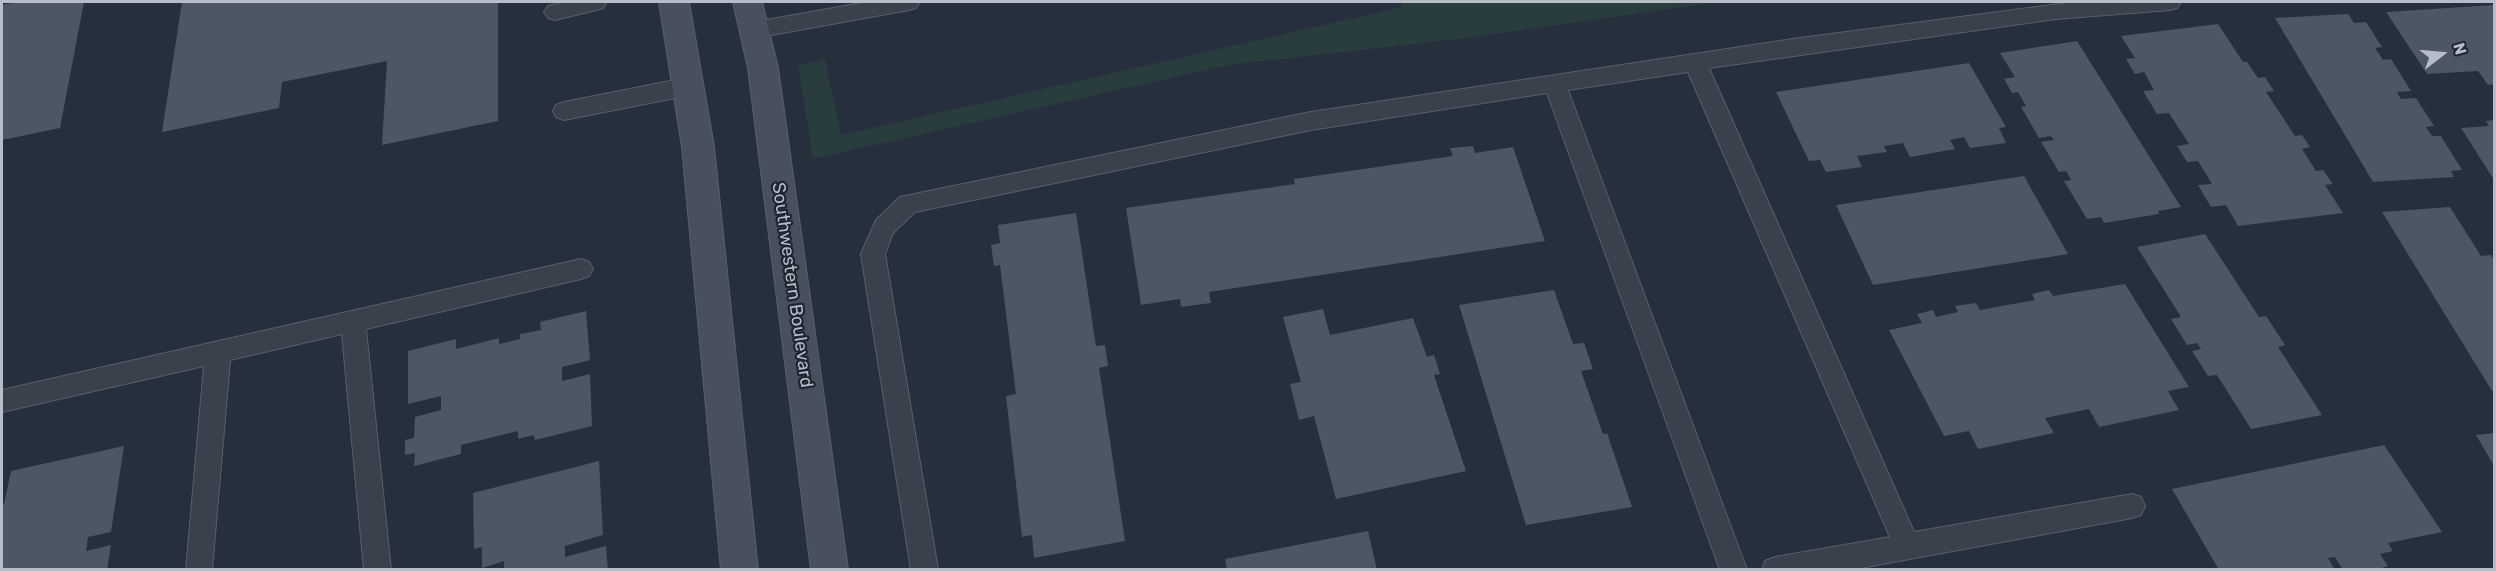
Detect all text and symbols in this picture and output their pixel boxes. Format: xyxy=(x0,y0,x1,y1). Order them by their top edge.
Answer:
north arrow xyxy=(2412,24,2472,84)
text: N xyxy=(2449,41,2471,57)
street label: Southwestern Boulevard xyxy=(767,181,817,389)

